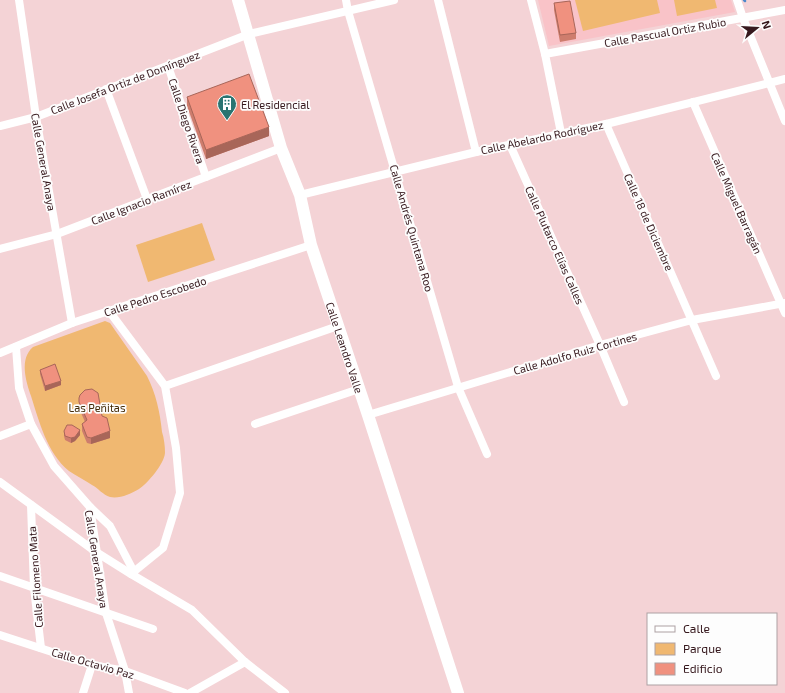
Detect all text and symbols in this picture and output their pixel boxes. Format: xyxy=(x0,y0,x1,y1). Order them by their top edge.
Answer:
north arrow xyxy=(737,8,777,48)
street label: Calle Pascual Ortiz Rubio xyxy=(603,15,727,49)
text: N xyxy=(760,19,774,31)
street label: Calle Josefa Ortiz de Domínguez xyxy=(49,47,202,117)
street label: Calle Diego Rivera xyxy=(166,77,208,165)
building icon: El Residencial xyxy=(216,93,238,121)
place label: El Residencial xyxy=(241,98,310,111)
street label: Calle General Anaya xyxy=(29,112,59,212)
street label: Calle Abelardo Rodríguez xyxy=(480,118,605,156)
street label: Calle Miguel Barragán xyxy=(709,150,765,256)
street label: Calle Andrés Quintana Roo xyxy=(387,163,436,293)
street label: Calle 18 de Diciembre xyxy=(622,171,676,273)
street label: Calle Ignacio Ramírez xyxy=(89,177,193,227)
street label: Calle Plutarco Elías Calles xyxy=(523,184,587,307)
street label: Calle Pedro Escobedo xyxy=(102,273,208,319)
street label: Calle Leandro Valle xyxy=(324,300,367,395)
street label: Calle Adolfo Ruiz Cortines xyxy=(512,329,639,377)
park label: Las Peñitas xyxy=(68,401,126,414)
street label: Calle General Anaya xyxy=(83,509,111,609)
street label: Calle Filomeno Mata xyxy=(25,526,45,628)
legend xyxy=(647,613,777,685)
text: Calle xyxy=(683,621,710,635)
text: Parque xyxy=(683,641,721,655)
street label: Calle Octavio Paz xyxy=(50,645,136,681)
text: Edificio xyxy=(683,661,723,675)

